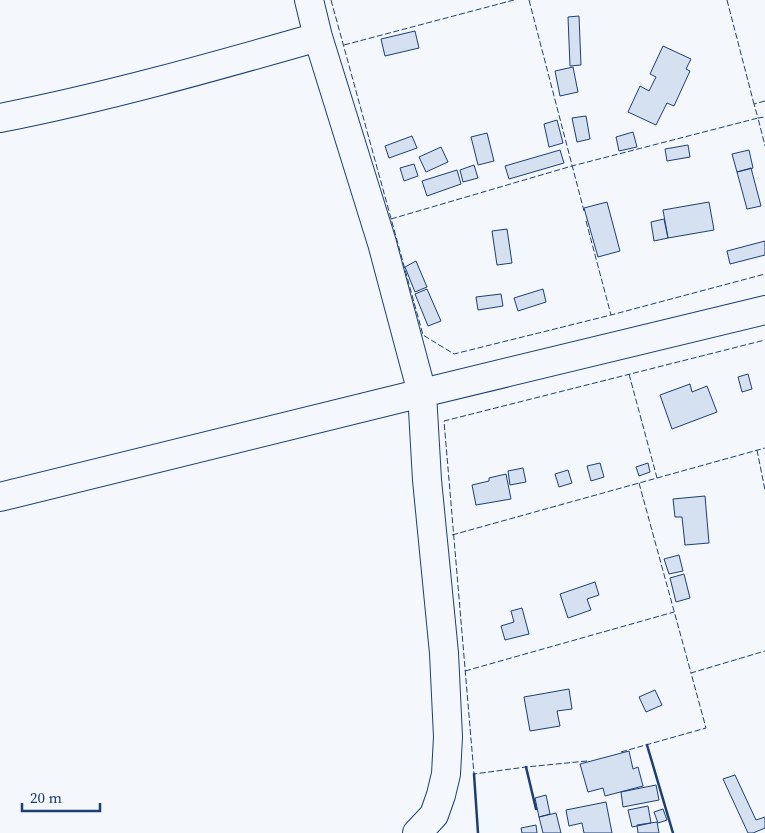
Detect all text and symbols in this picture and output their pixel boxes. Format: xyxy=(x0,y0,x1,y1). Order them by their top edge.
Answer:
scale bar xyxy=(22,780,100,812)
text: 20 m xyxy=(30,787,62,808)

